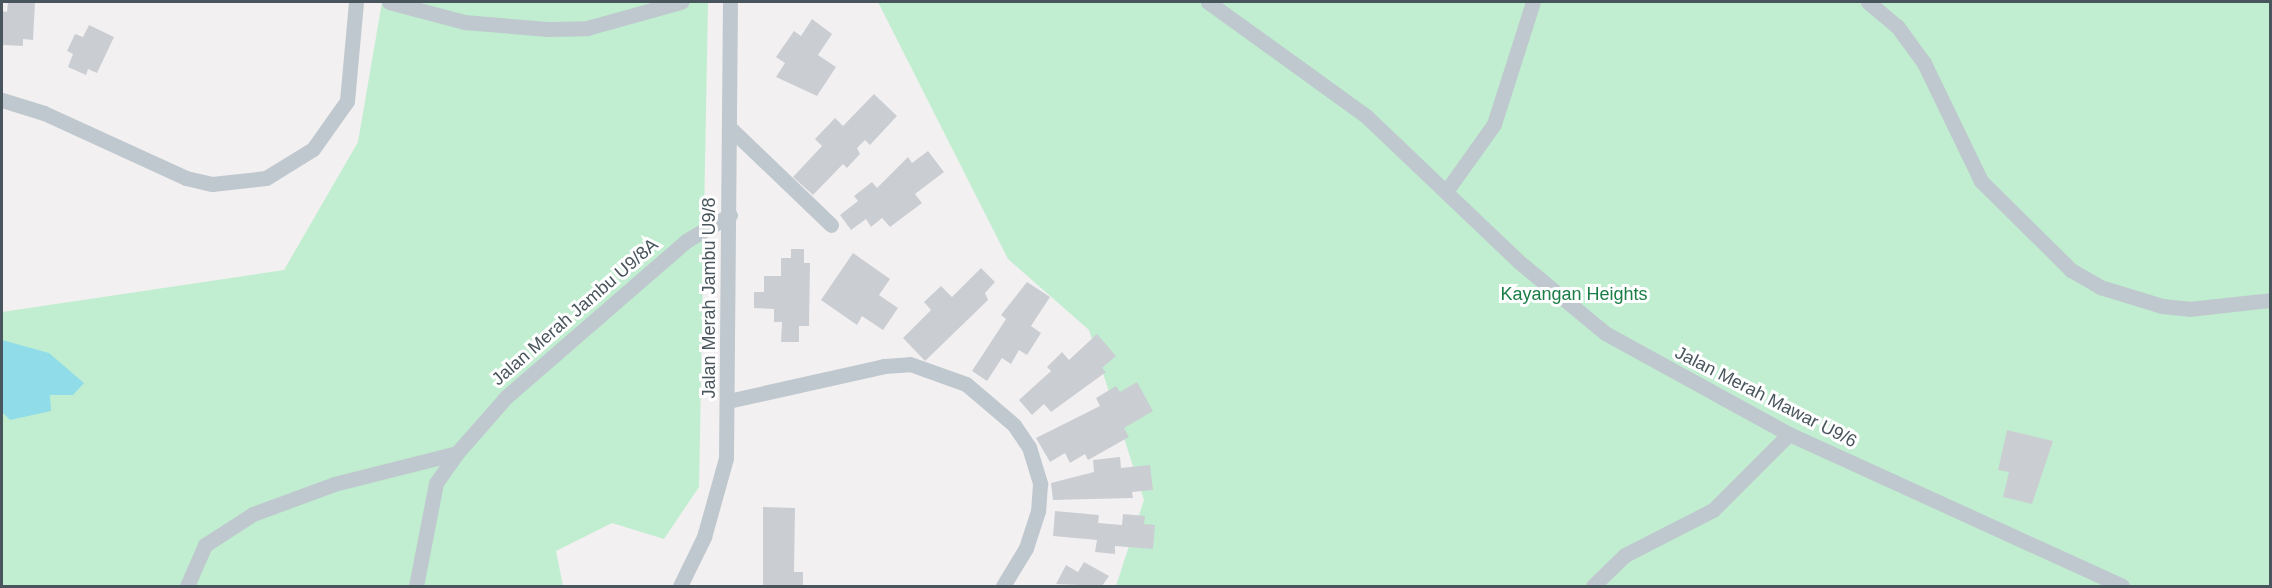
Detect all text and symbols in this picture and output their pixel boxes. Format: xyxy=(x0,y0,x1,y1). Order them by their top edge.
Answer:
street label: Jalan Merah Jambu U9/8 xyxy=(698,197,720,399)
street label: Jalan Merah Jambu U9/8A xyxy=(487,234,663,390)
park label: Kayangan Heights xyxy=(1500,283,1648,305)
street label: Jalan Merah Mawar U9/6 xyxy=(1672,342,1860,452)

